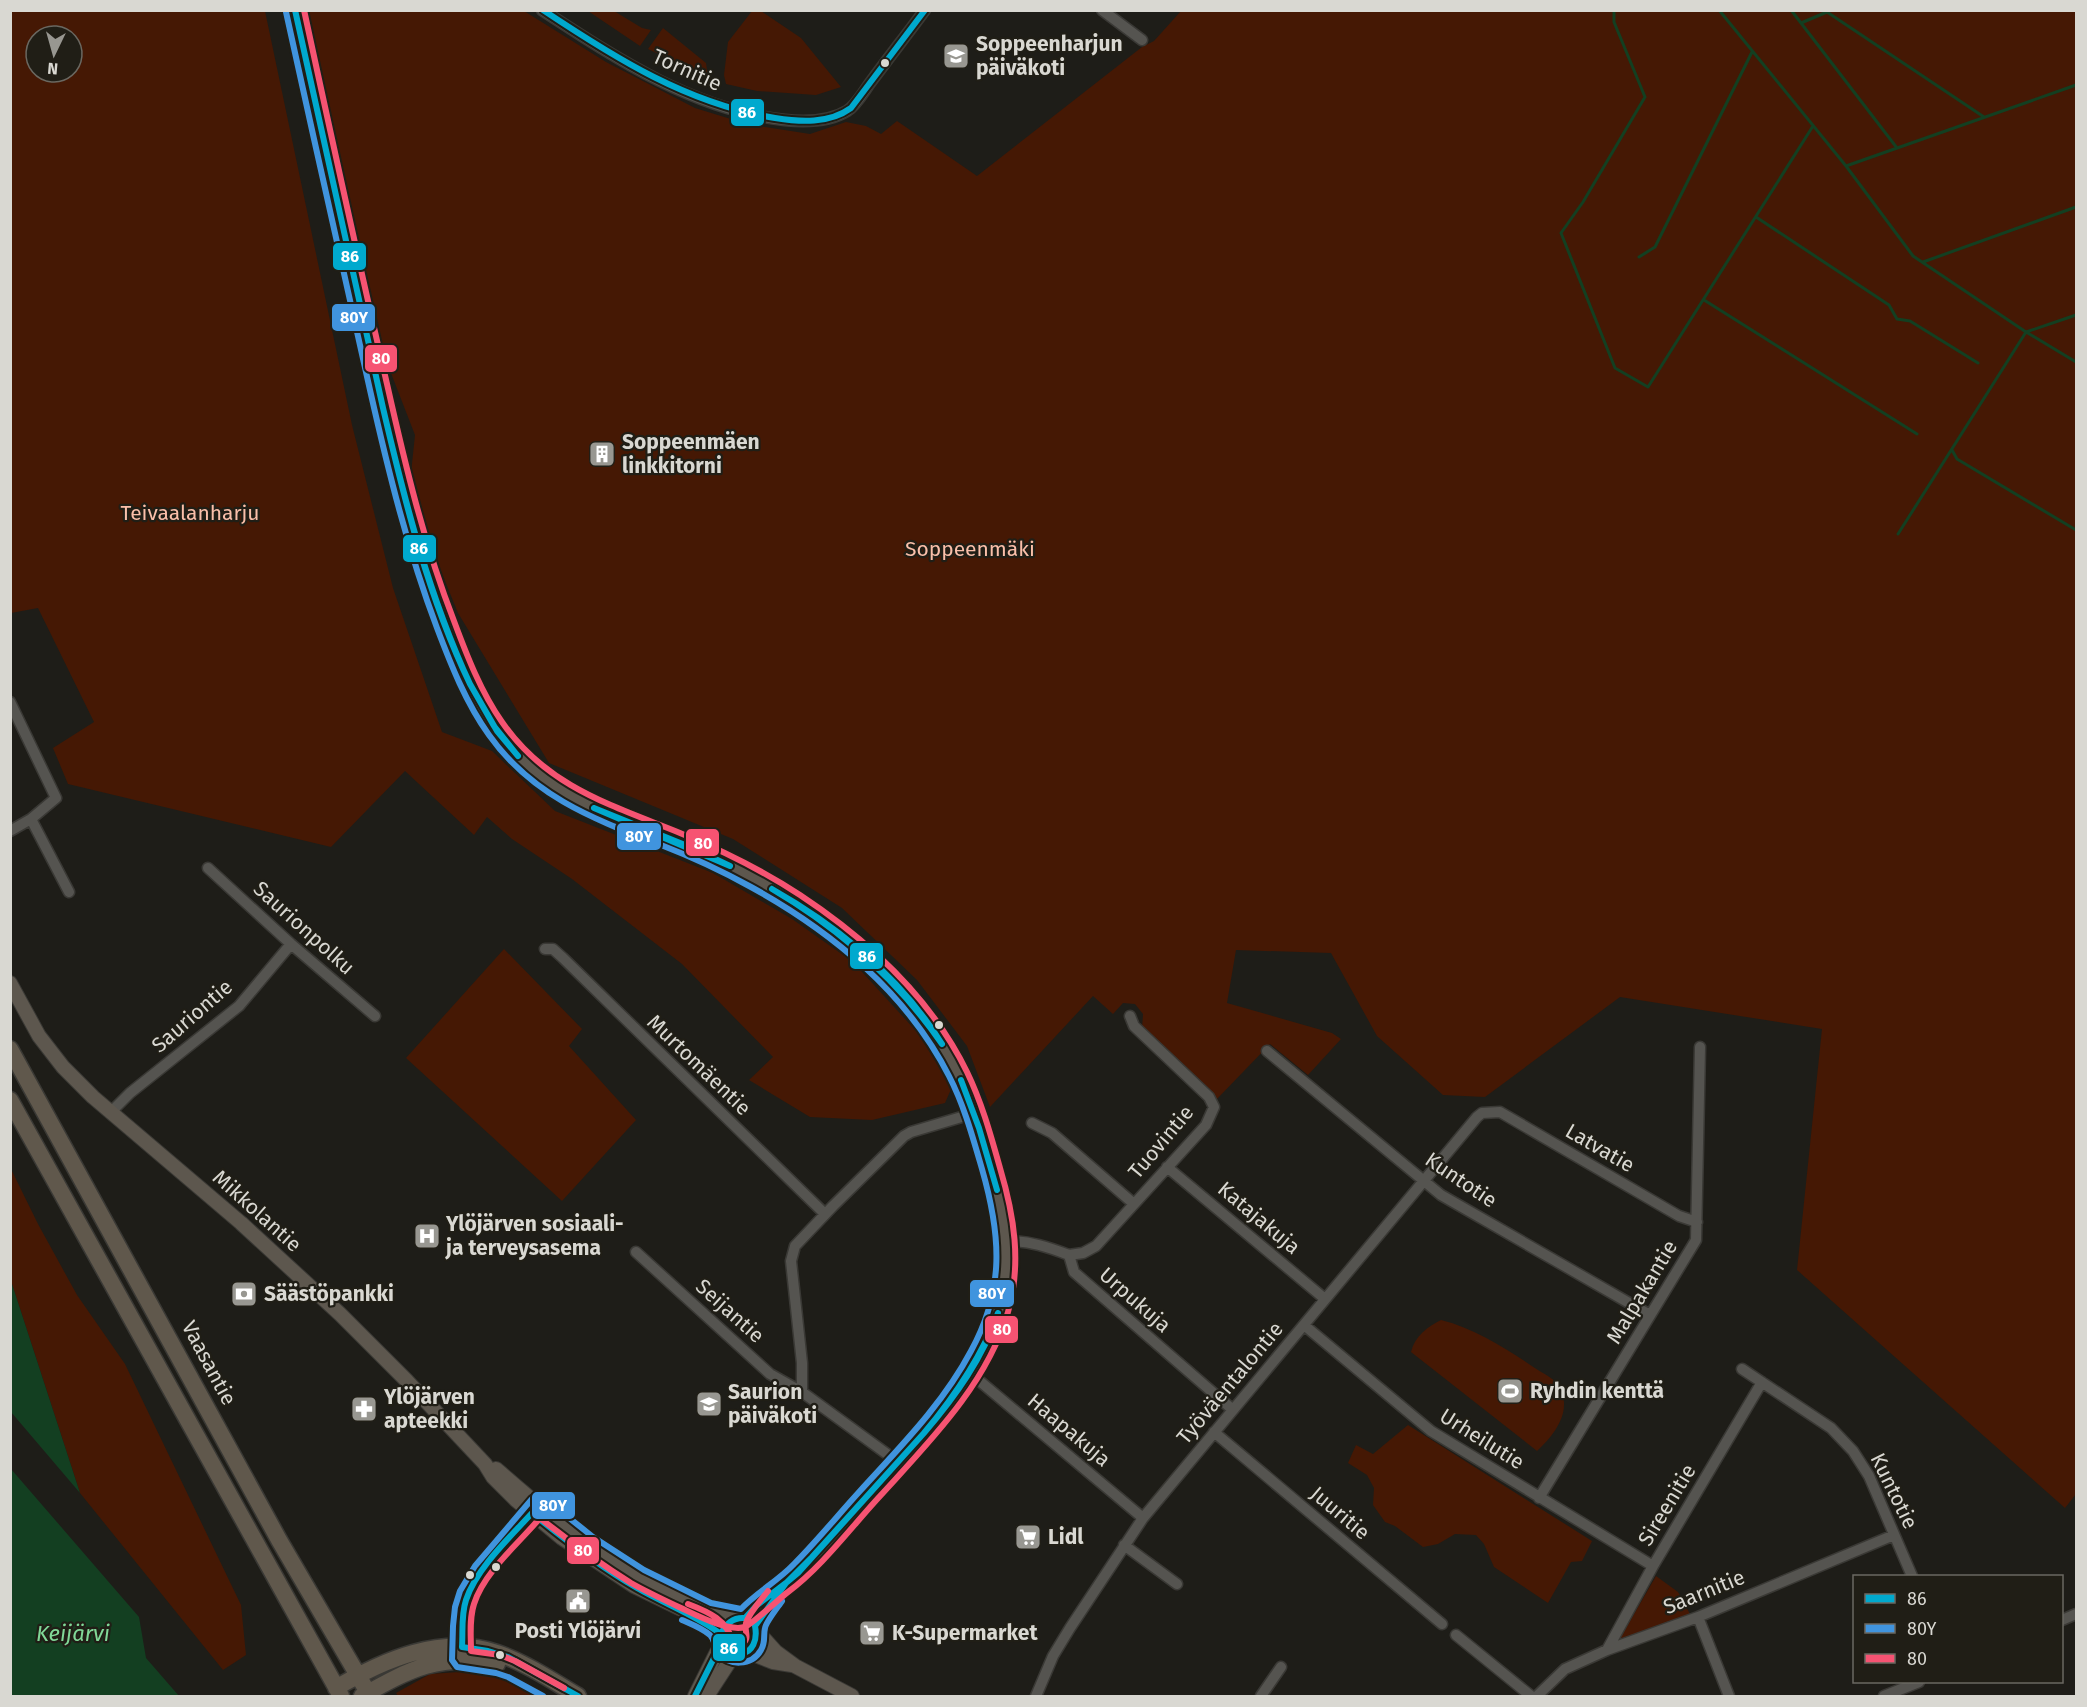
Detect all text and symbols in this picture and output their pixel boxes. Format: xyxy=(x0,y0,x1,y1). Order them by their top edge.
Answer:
north arrow xyxy=(24,24,84,84)
place label: Soppeenharjun päiväkoti xyxy=(976,31,1123,81)
school or university icon: Soppeenharjun päiväkoti xyxy=(941,41,971,71)
street label: Tornitie xyxy=(648,43,726,97)
unlabelled marker xyxy=(879,57,891,69)
text: N xyxy=(47,59,59,78)
line badge: 86 xyxy=(730,98,765,127)
text: 86 xyxy=(738,103,756,122)
line badge: 86 xyxy=(332,242,367,271)
text: 86 xyxy=(341,247,359,266)
line badge: 80Y xyxy=(331,303,376,332)
text: 80Y xyxy=(340,308,368,327)
line badge: 80 xyxy=(364,344,398,373)
text: 80 xyxy=(372,349,390,368)
place label: Soppeenmäen linkkitorni xyxy=(622,429,760,479)
building icon: Soppeenmäen linkkitorni xyxy=(587,439,617,469)
park label: Teivaalanharju xyxy=(120,500,260,526)
line badge: 86 xyxy=(402,534,437,563)
park label: Soppeenmäki xyxy=(905,536,1035,562)
text: 86 xyxy=(410,539,428,558)
line badge: 80Y xyxy=(616,822,662,851)
text: 80Y xyxy=(625,827,653,846)
line badge: 80 xyxy=(685,828,720,857)
text: 80 xyxy=(694,834,712,853)
street label: Saurionpolku xyxy=(248,876,360,980)
line badge: 86 xyxy=(849,942,884,970)
text: 86 xyxy=(858,947,876,966)
street label: Sauriontie xyxy=(146,974,238,1058)
street label: Murtomäentie xyxy=(642,1009,756,1121)
unlabelled marker xyxy=(933,1019,945,1031)
street label: Tuovintie xyxy=(1123,1100,1199,1184)
street label: Latvatie xyxy=(1561,1118,1639,1178)
street label: Kuntotie xyxy=(1420,1147,1502,1213)
street label: Mikkolantie xyxy=(207,1164,307,1258)
street label: Katajakuja xyxy=(1212,1176,1306,1260)
place label: Ylöjärven sosiaali- ja terveysasema xyxy=(445,1211,624,1261)
hospital icon: Ylöjärven sosiaali- ja terveysasema xyxy=(412,1221,442,1251)
street label: Malpakantie xyxy=(1601,1235,1683,1349)
street label: Urpukuja xyxy=(1094,1262,1176,1338)
street label: Seijantie xyxy=(690,1273,770,1349)
bank icon: Säästöpankki xyxy=(229,1279,259,1309)
line badge: 80Y xyxy=(969,1279,1015,1308)
place label: Säästöpankki xyxy=(264,1281,394,1307)
text: 80Y xyxy=(978,1284,1006,1303)
line badge: 80 xyxy=(984,1315,1019,1344)
street label: Vaasantie xyxy=(176,1316,242,1410)
street label: Työväentalontie xyxy=(1171,1316,1289,1450)
text: 80 xyxy=(993,1320,1011,1339)
sports icon: Ryhdin kenttä xyxy=(1495,1376,1525,1406)
place label: Ryhdin kenttä xyxy=(1530,1378,1664,1404)
place label: Saurion päiväkoti xyxy=(728,1379,817,1429)
place label: Ylöjärven apteekki xyxy=(383,1384,475,1434)
street label: Haapakuja xyxy=(1022,1388,1116,1472)
school or university icon: Saurion päiväkoti xyxy=(694,1389,724,1419)
pharmacy icon: Ylöjärven apteekki xyxy=(349,1394,379,1424)
street label: Urheilutie xyxy=(1435,1403,1529,1475)
street label: Kuntotie xyxy=(1865,1449,1923,1533)
street label: Sireenitie xyxy=(1632,1459,1702,1551)
street label: Juuritie xyxy=(1305,1481,1375,1545)
line badge: 80Y xyxy=(531,1491,576,1520)
text: 80Y xyxy=(539,1496,567,1515)
supermarket icon: Lidl xyxy=(1013,1522,1043,1552)
place label: Lidl xyxy=(1048,1524,1084,1550)
line badge: 80 xyxy=(566,1536,600,1565)
text: 80 xyxy=(574,1541,592,1560)
unlabelled marker xyxy=(490,1561,502,1573)
street label: Saarnitie xyxy=(1660,1564,1748,1620)
unlabelled marker xyxy=(464,1569,476,1581)
legend xyxy=(1853,1575,2063,1683)
public building icon: Posti Ylöjärvi xyxy=(563,1586,593,1616)
text: 86 xyxy=(1907,1588,1927,1610)
place label: Posti Ylöjärvi xyxy=(515,1618,641,1644)
supermarket icon: K-Supermarket xyxy=(857,1618,887,1648)
text: 80Y xyxy=(1907,1618,1937,1640)
water label: Keijärvi xyxy=(36,1620,110,1647)
place label: K-Supermarket xyxy=(892,1620,1038,1646)
line badge: 86 xyxy=(712,1633,746,1662)
text: 86 xyxy=(720,1639,738,1658)
text: 80 xyxy=(1907,1648,1927,1670)
unlabelled marker xyxy=(494,1649,506,1661)

